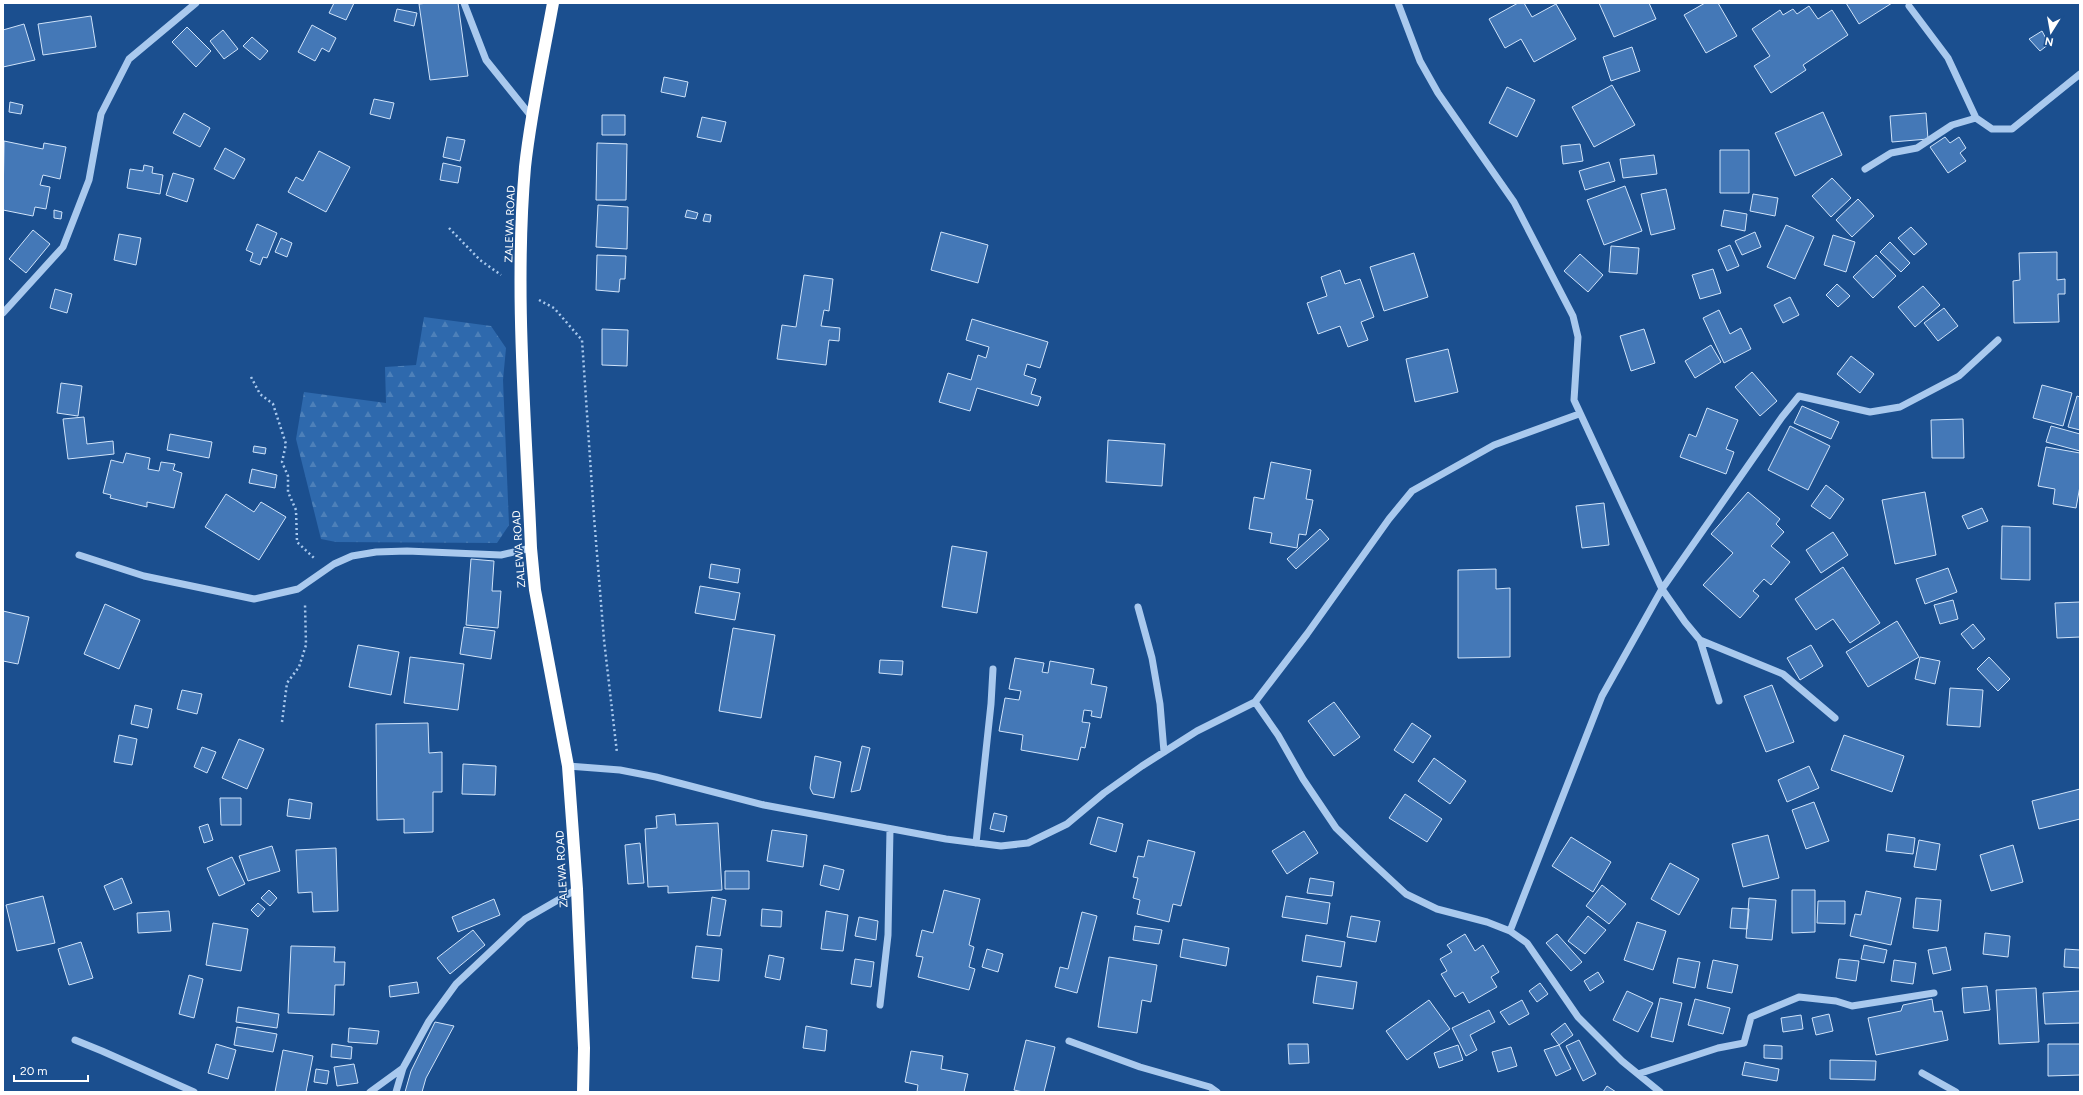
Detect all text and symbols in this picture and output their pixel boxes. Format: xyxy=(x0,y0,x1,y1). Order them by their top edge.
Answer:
north arrow xyxy=(2031,12,2071,52)
text: N xyxy=(2044,34,2055,49)
street label: ZALEWA ROAD xyxy=(502,185,518,263)
street label: ZALEWA ROAD xyxy=(510,509,528,588)
street label: ZALEWA ROAD xyxy=(553,830,571,908)
scale bar xyxy=(14,1057,88,1083)
text: 20 m xyxy=(20,1064,48,1078)

